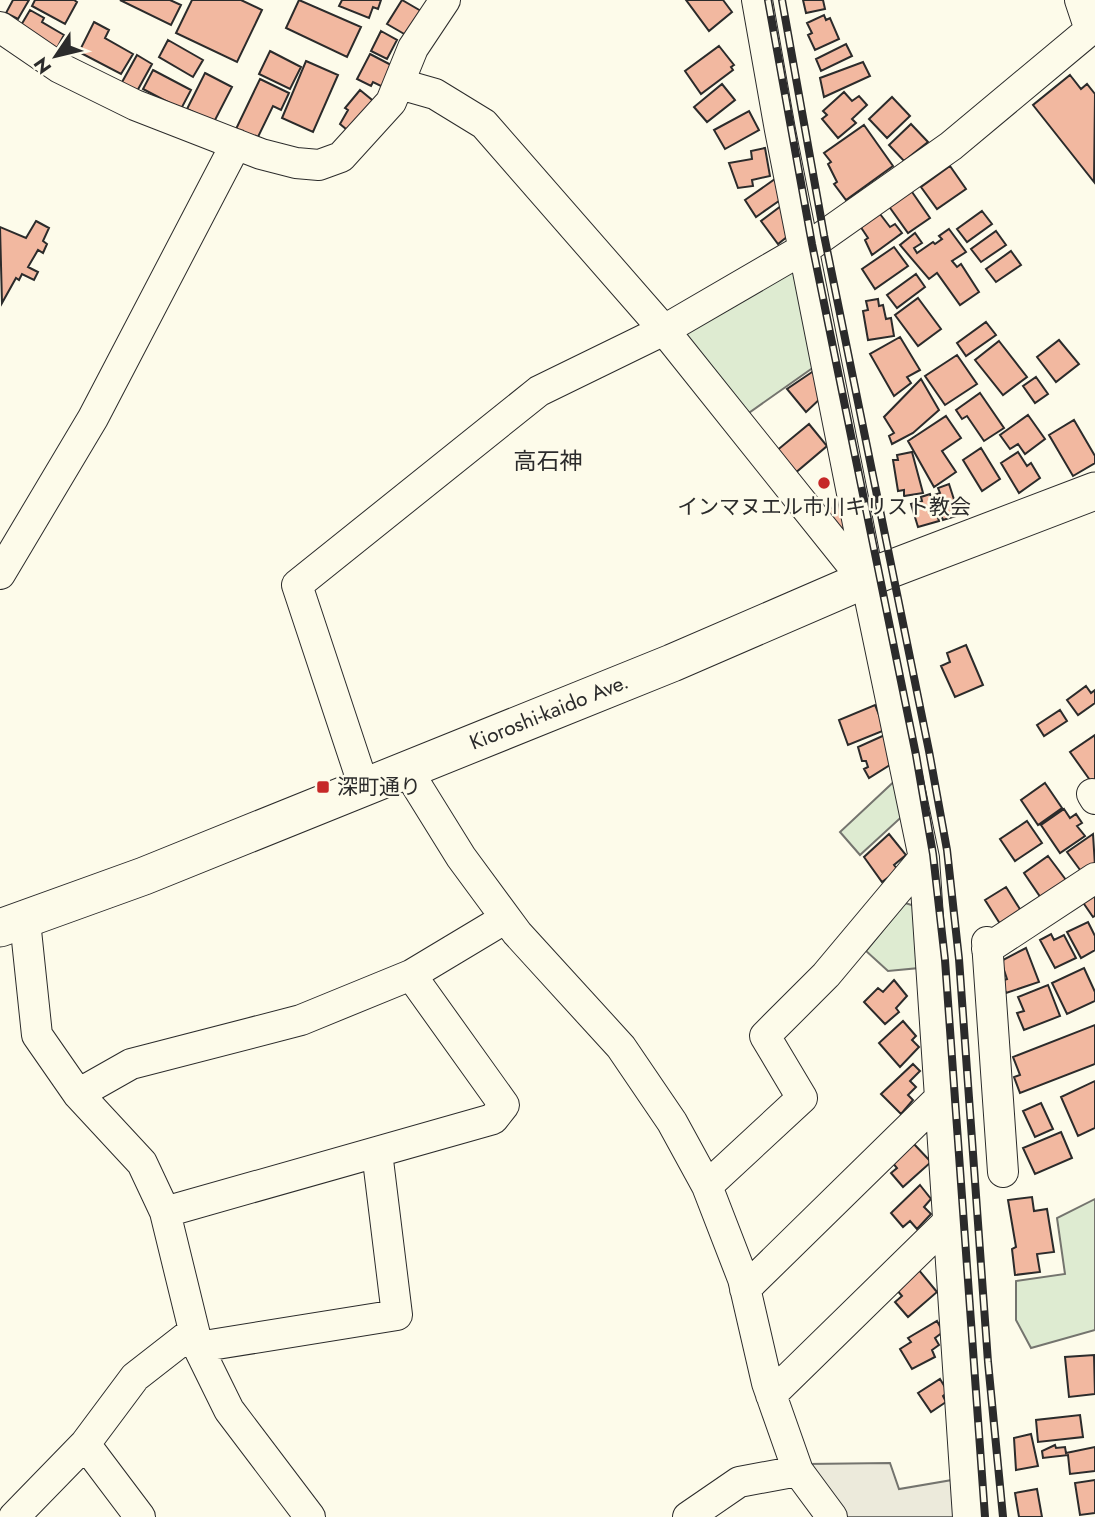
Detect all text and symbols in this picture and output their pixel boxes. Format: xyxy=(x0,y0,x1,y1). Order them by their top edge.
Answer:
north arrow xyxy=(21,21,91,91)
text: N xyxy=(27,52,58,79)
district label: 高石神 xyxy=(514,444,583,478)
marker: インマヌエル市川キリスト教会 xyxy=(816,475,832,491)
place label: インマヌエル市川キリスト教会 xyxy=(677,492,971,522)
street label: Kioroshi-kaido Ave. xyxy=(465,666,633,758)
place label: 深町通り xyxy=(337,772,421,802)
marker: 深町通り xyxy=(315,779,331,795)

